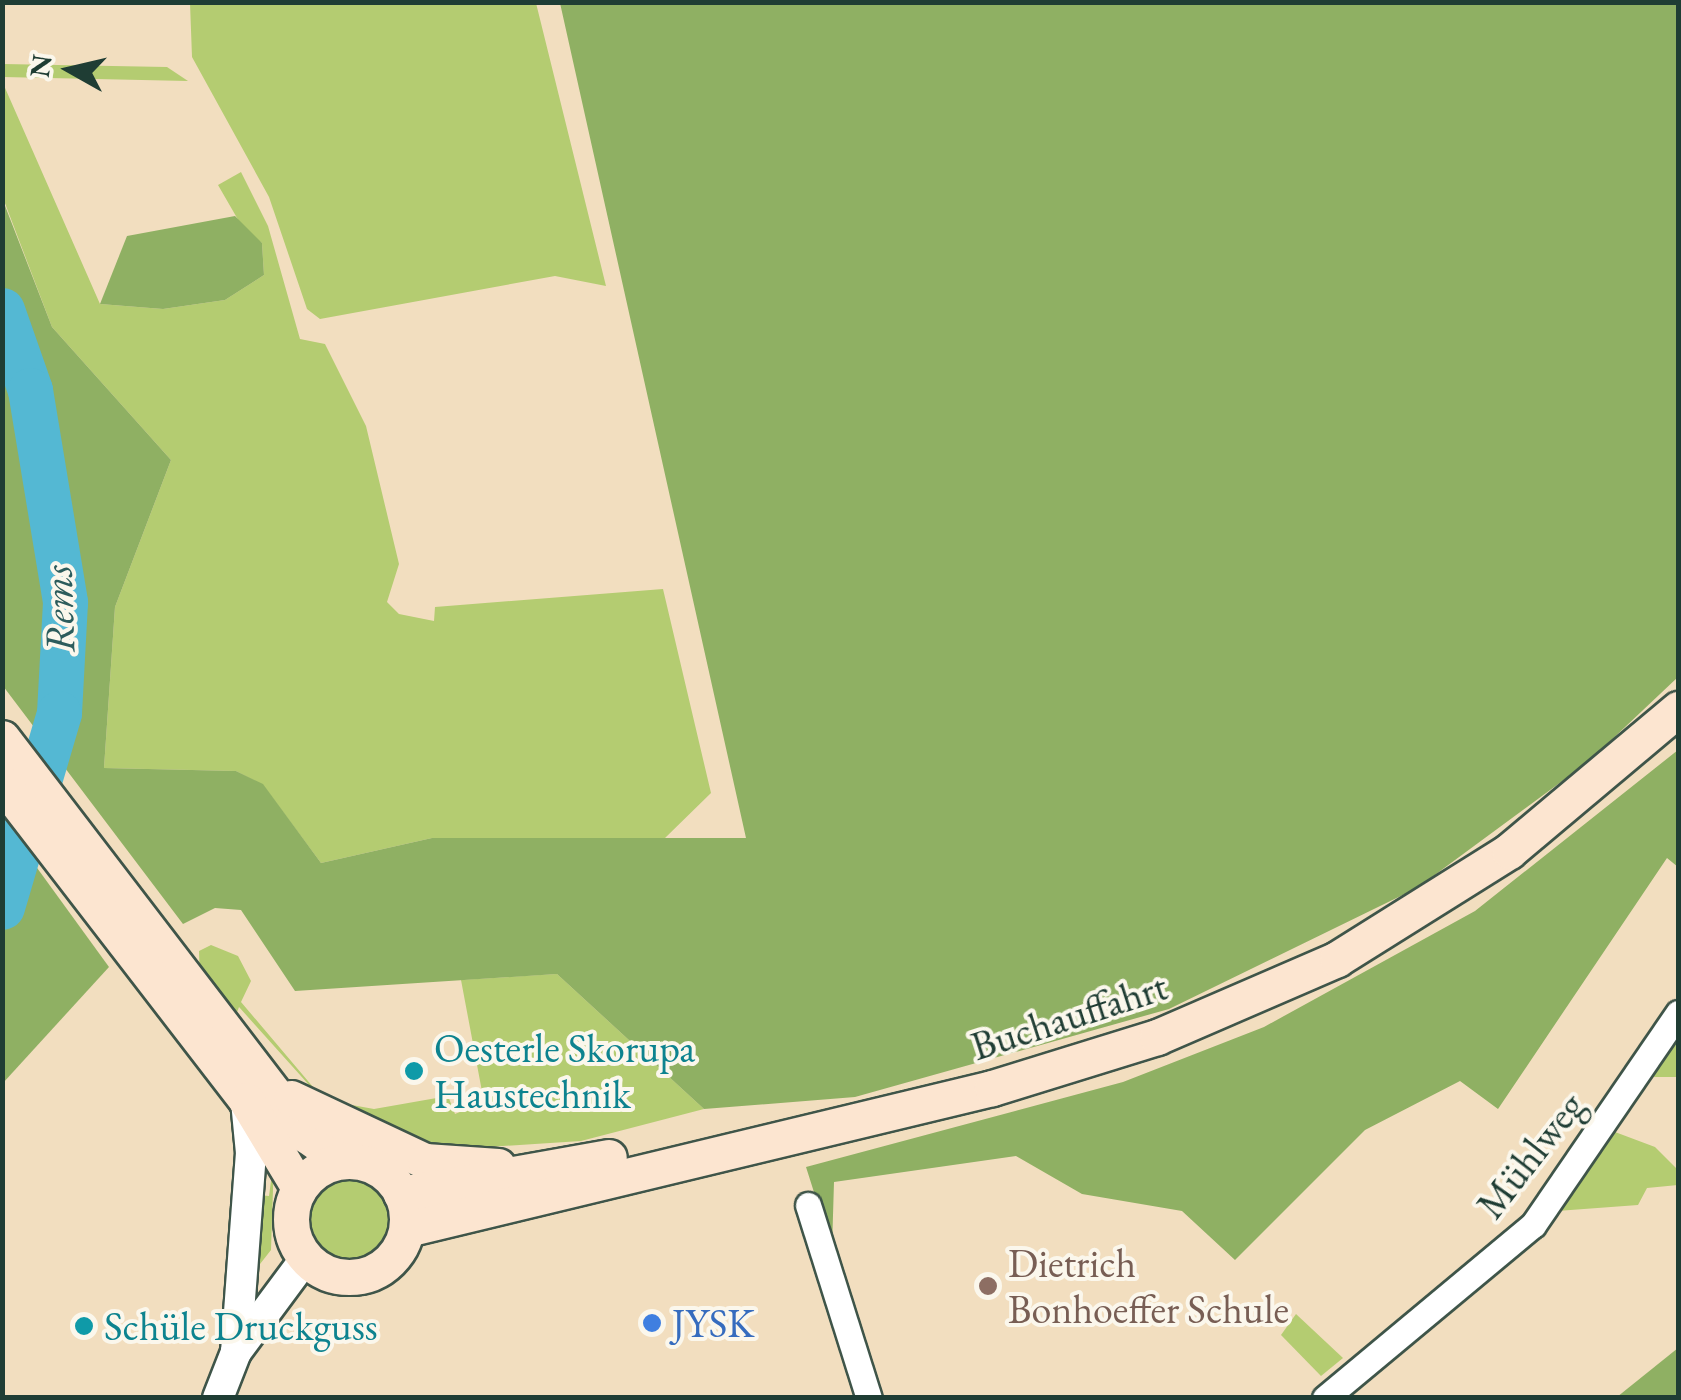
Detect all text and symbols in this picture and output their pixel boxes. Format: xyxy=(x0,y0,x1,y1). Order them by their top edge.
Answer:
north arrow xyxy=(20,20,120,120)
text: N xyxy=(21,52,60,80)
water label: Rems xyxy=(32,564,86,654)
street label: Buchauffahrt xyxy=(965,962,1173,1070)
place label: Oesterle Skorupa Haustechnik xyxy=(434,1024,695,1118)
marker: Oesterle Skorupa Haustechnik xyxy=(403,1060,425,1082)
street label: Mühlweg xyxy=(1466,1082,1594,1228)
place label: Dietrich Bonhoeffer Schule xyxy=(1008,1239,1289,1333)
marker: Dietrich Bonhoeffer Schule xyxy=(977,1275,999,1297)
place label: JYSK xyxy=(672,1299,755,1347)
place label: Schüle Druckguss xyxy=(104,1302,378,1350)
marker: JYSK xyxy=(641,1312,663,1334)
marker: Schüle Druckguss xyxy=(73,1315,95,1337)

